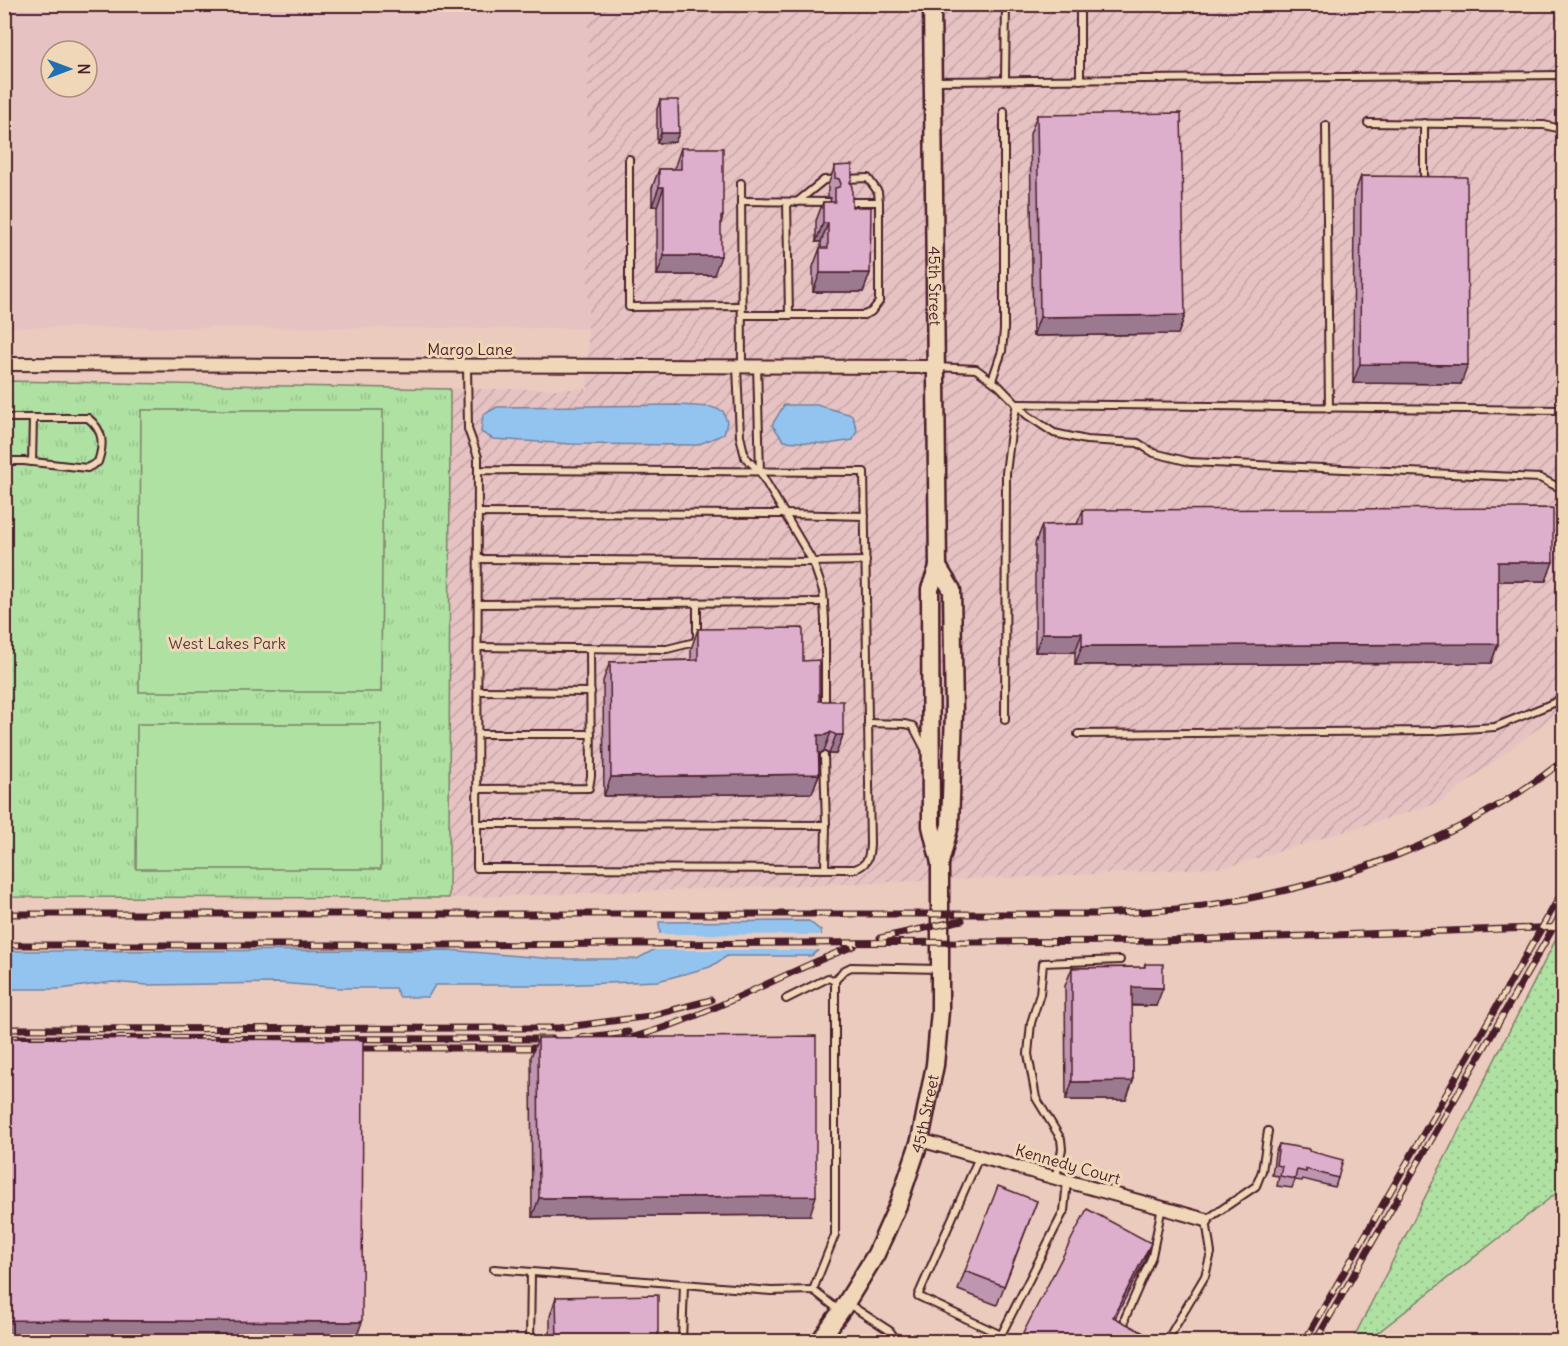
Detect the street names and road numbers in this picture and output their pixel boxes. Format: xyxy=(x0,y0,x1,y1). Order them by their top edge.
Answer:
street label: 45th Street xyxy=(925,246,945,327)
street label: Margo Lane xyxy=(427,339,513,359)
street label: 45th Street xyxy=(906,1072,943,1156)
street label: Kennedy Court xyxy=(1013,1139,1123,1189)

